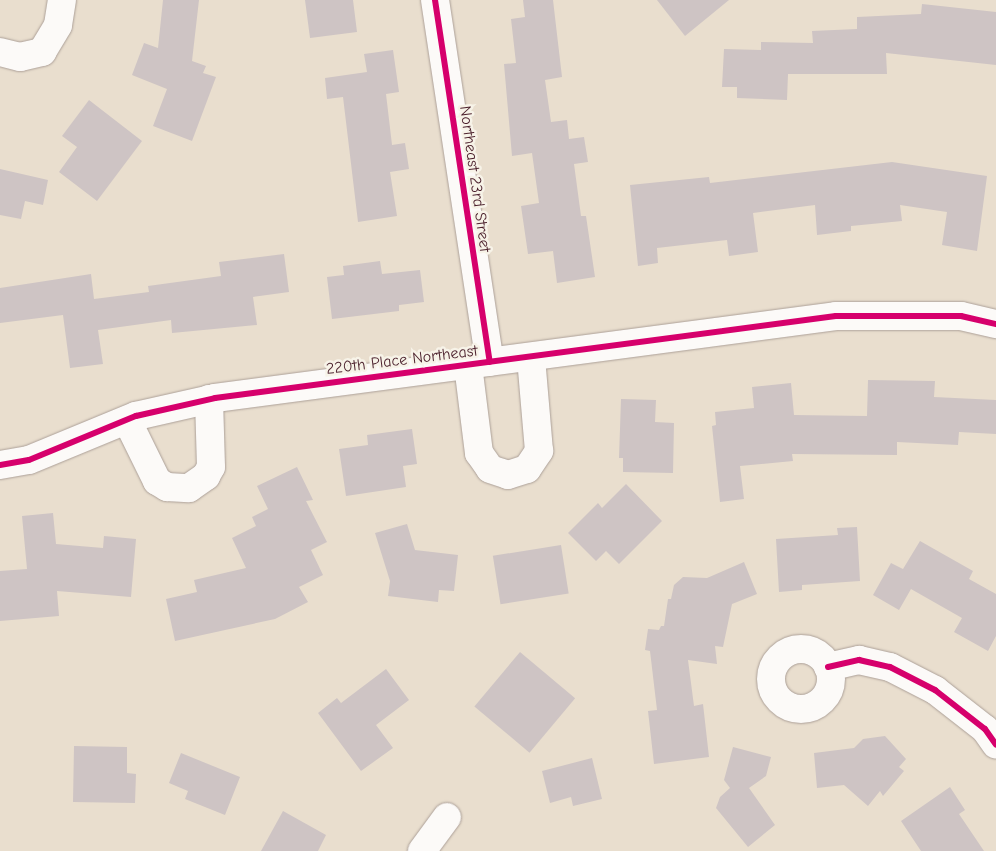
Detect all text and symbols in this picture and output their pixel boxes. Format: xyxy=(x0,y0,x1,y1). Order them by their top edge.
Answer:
street label: Northeast 23rd Street xyxy=(455,105,495,253)
street label: 220th Place Northeast xyxy=(325,341,479,379)

